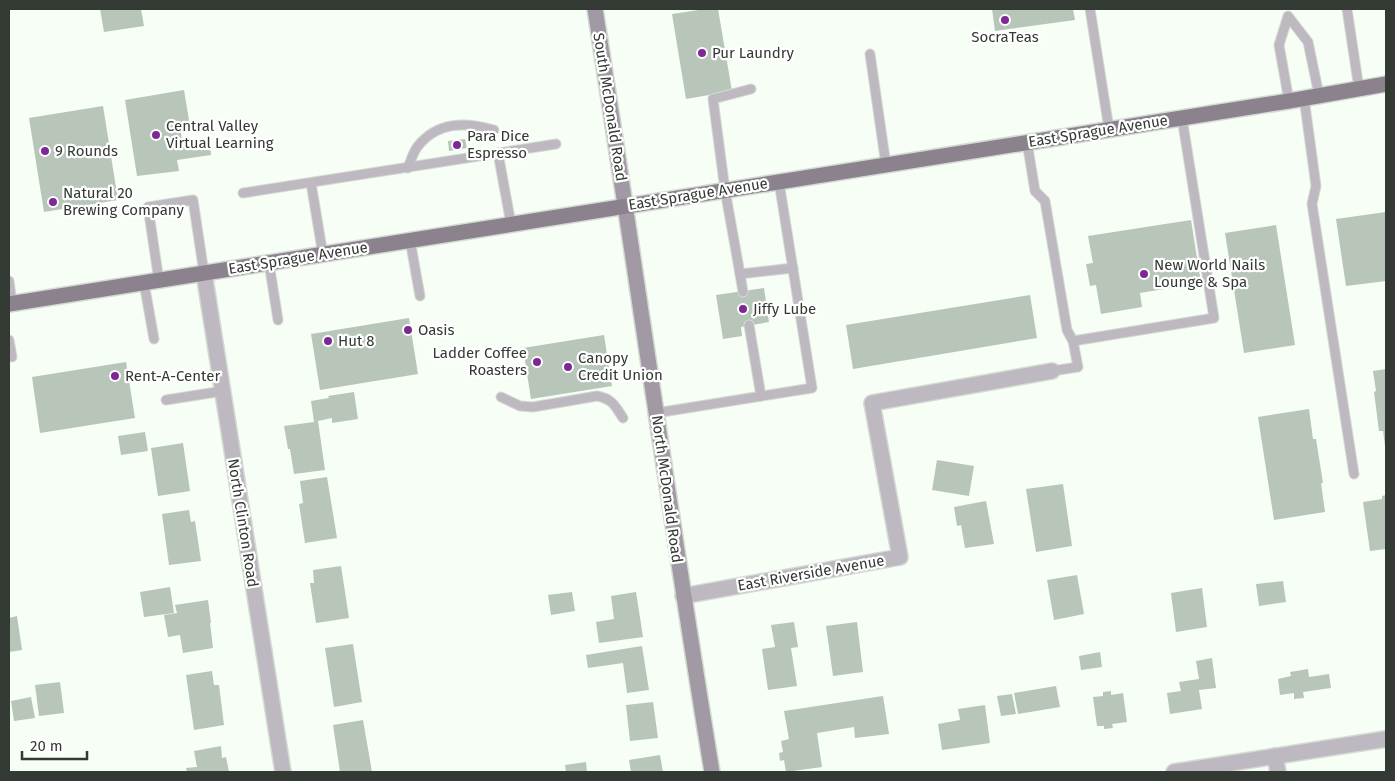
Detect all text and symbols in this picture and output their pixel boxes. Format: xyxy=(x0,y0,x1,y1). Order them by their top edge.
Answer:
marker: SocraTeas xyxy=(999,14,1011,26)
place label: SocraTeas xyxy=(971,28,1039,46)
street label: South McDonald Road xyxy=(589,32,631,182)
place label: Pur Laundry xyxy=(712,44,795,62)
marker: Pur Laundry xyxy=(696,47,708,59)
street label: East Sprague Avenue xyxy=(1027,111,1169,151)
place label: Central Valley Virtual Learning xyxy=(166,117,274,152)
place label: Para Dice Espresso xyxy=(467,127,529,162)
marker: Central Valley Virtual Learning xyxy=(150,129,162,141)
marker: Para Dice Espresso xyxy=(451,139,463,151)
place label: 9 Rounds xyxy=(55,142,118,160)
marker: 9 Rounds xyxy=(39,145,51,157)
street label: East Sprague Avenue xyxy=(627,174,769,214)
place label: Natural 20 Brewing Company xyxy=(63,184,185,219)
marker: Natural 20 Brewing Company xyxy=(47,196,59,208)
street label: East Sprague Avenue xyxy=(227,238,369,278)
place label: New World Nails Lounge & Spa xyxy=(1154,256,1265,291)
marker: New World Nails Lounge & Spa xyxy=(1138,268,1150,280)
place label: Jiffy Lube xyxy=(753,300,816,318)
marker: Jiffy Lube xyxy=(737,303,749,315)
place label: Oasis xyxy=(418,321,454,339)
marker: Oasis xyxy=(402,324,414,336)
place label: Hut 8 xyxy=(338,332,375,350)
marker: Hut 8 xyxy=(322,335,334,347)
place label: Ladder Coffee Roasters xyxy=(433,344,527,379)
place label: Canopy Credit Union xyxy=(578,349,663,384)
marker: Ladder Coffee Roasters xyxy=(531,356,543,368)
marker: Canopy Credit Union xyxy=(562,361,574,373)
place label: Rent-A-Center xyxy=(125,367,220,385)
marker: Rent-A-Center xyxy=(109,370,121,382)
street label: North McDonald Road xyxy=(648,414,686,564)
street label: North Clinton Road xyxy=(224,457,262,589)
street label: East Riverside Avenue xyxy=(736,551,886,595)
scale bar xyxy=(22,728,88,760)
text: 20 m xyxy=(30,737,63,755)

